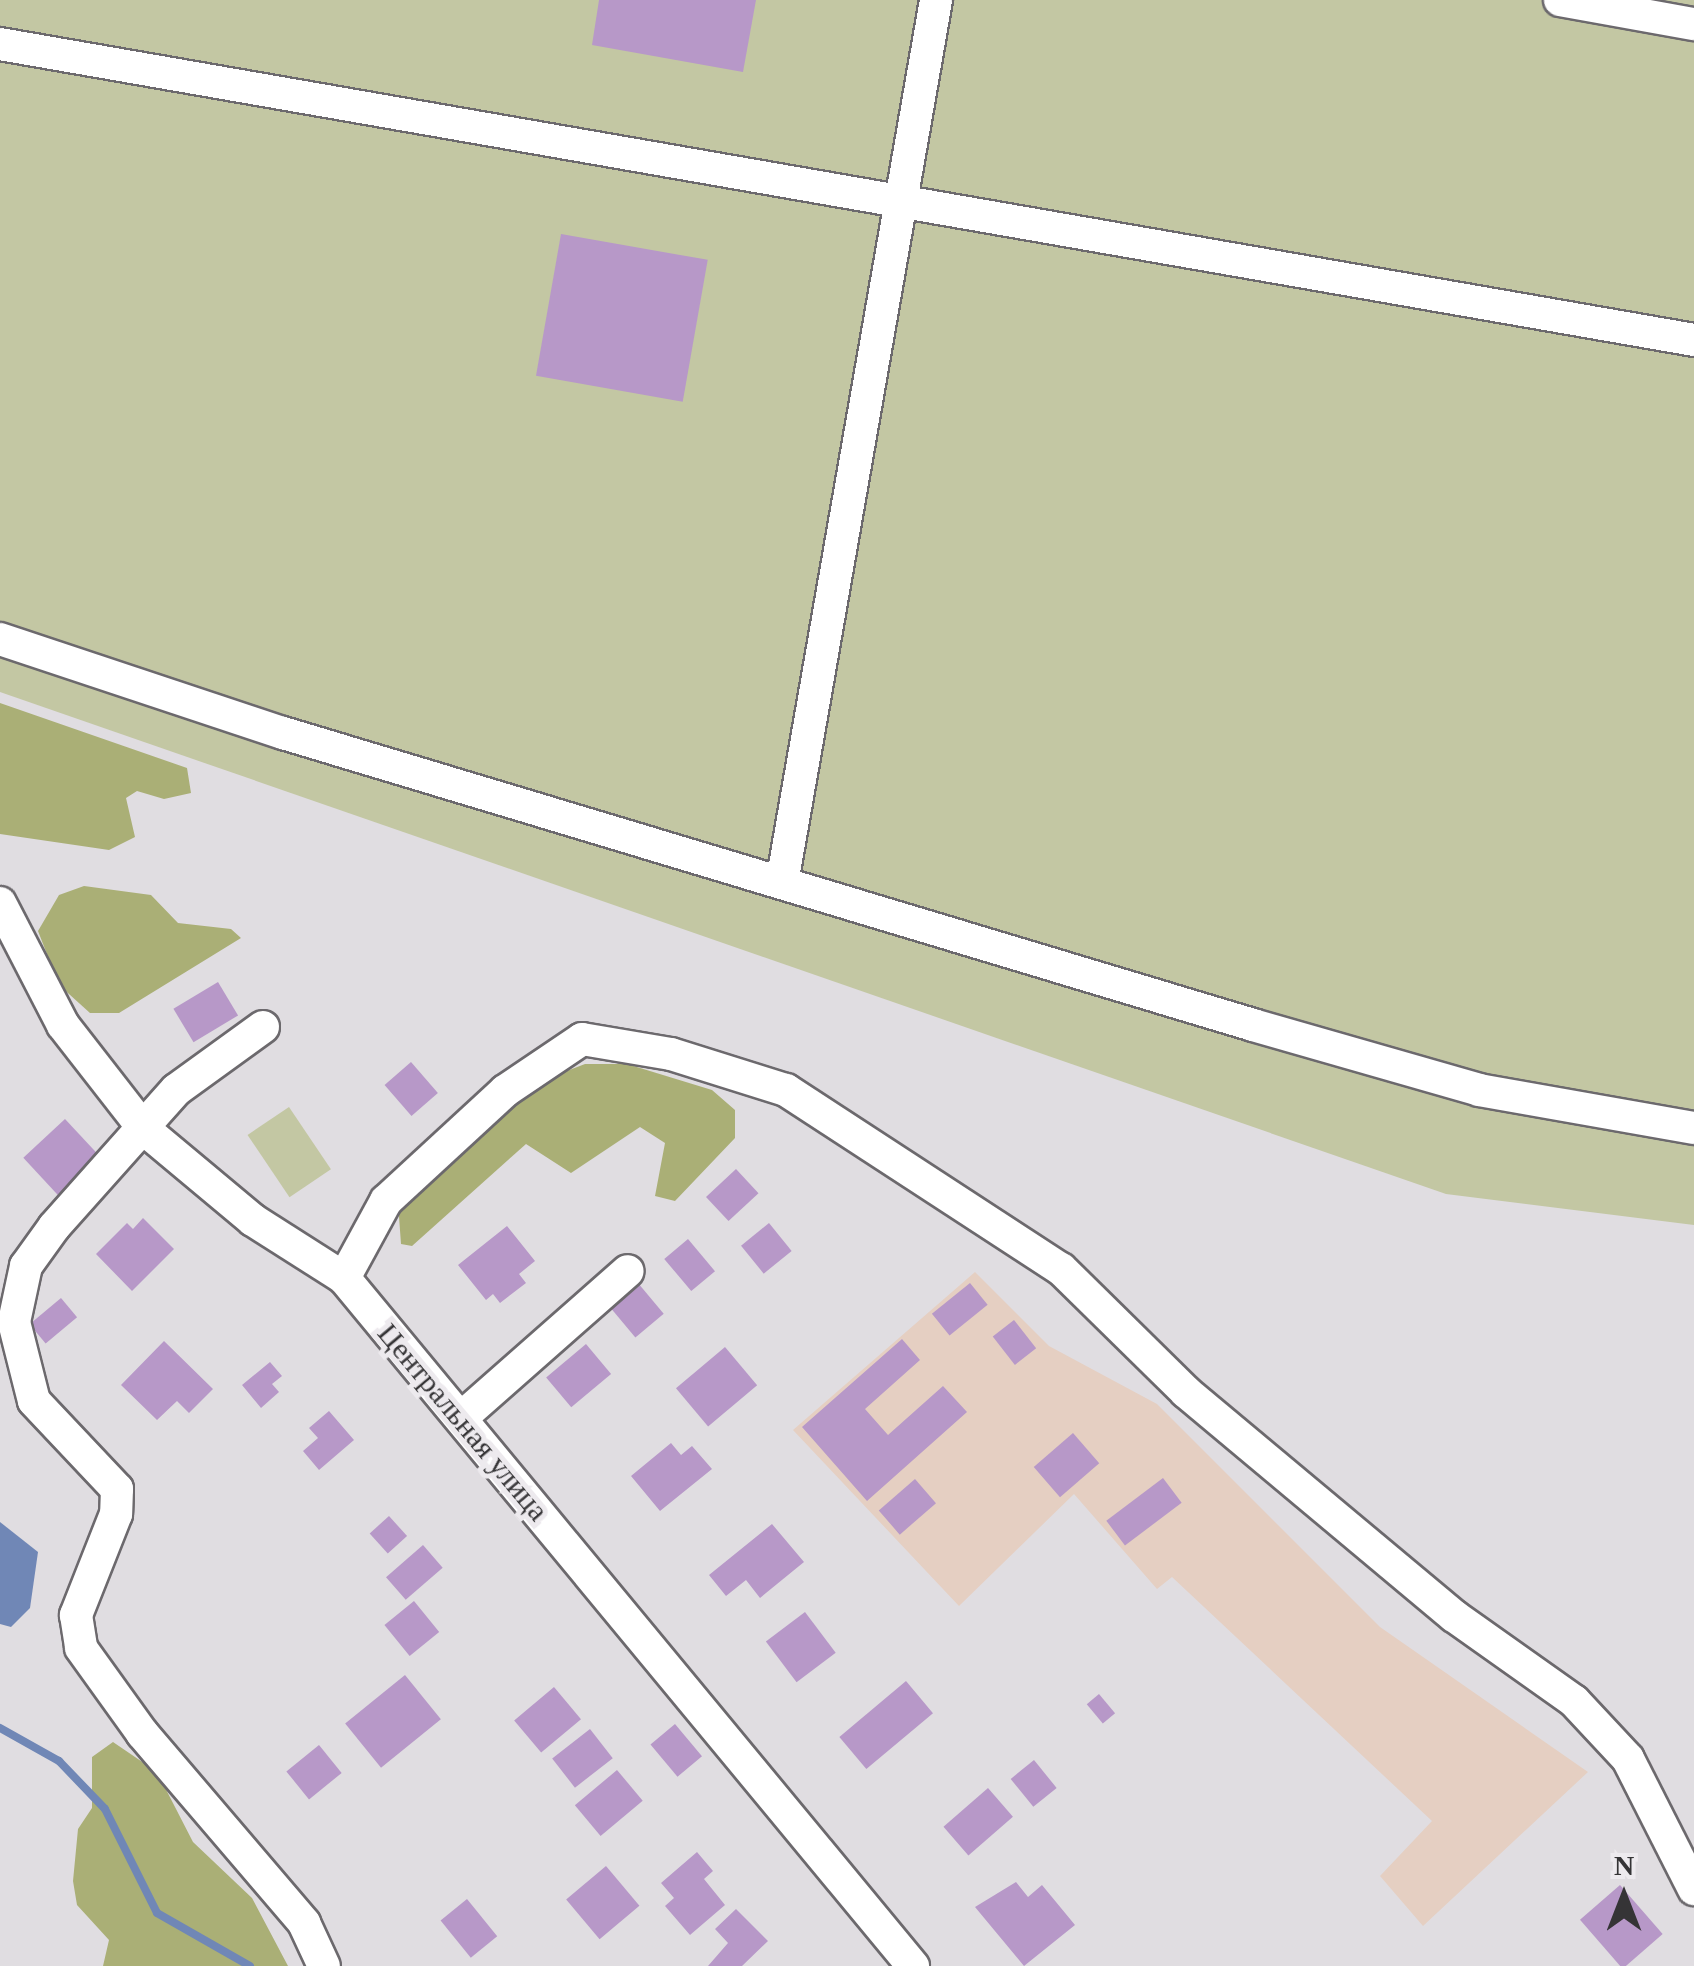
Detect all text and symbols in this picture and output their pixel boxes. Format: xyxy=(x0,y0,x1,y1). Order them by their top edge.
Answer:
street label: Центральная улица xyxy=(370,1316,556,1528)
north arrow xyxy=(1574,1846,1674,1946)
text: N xyxy=(1614,1850,1634,1881)

